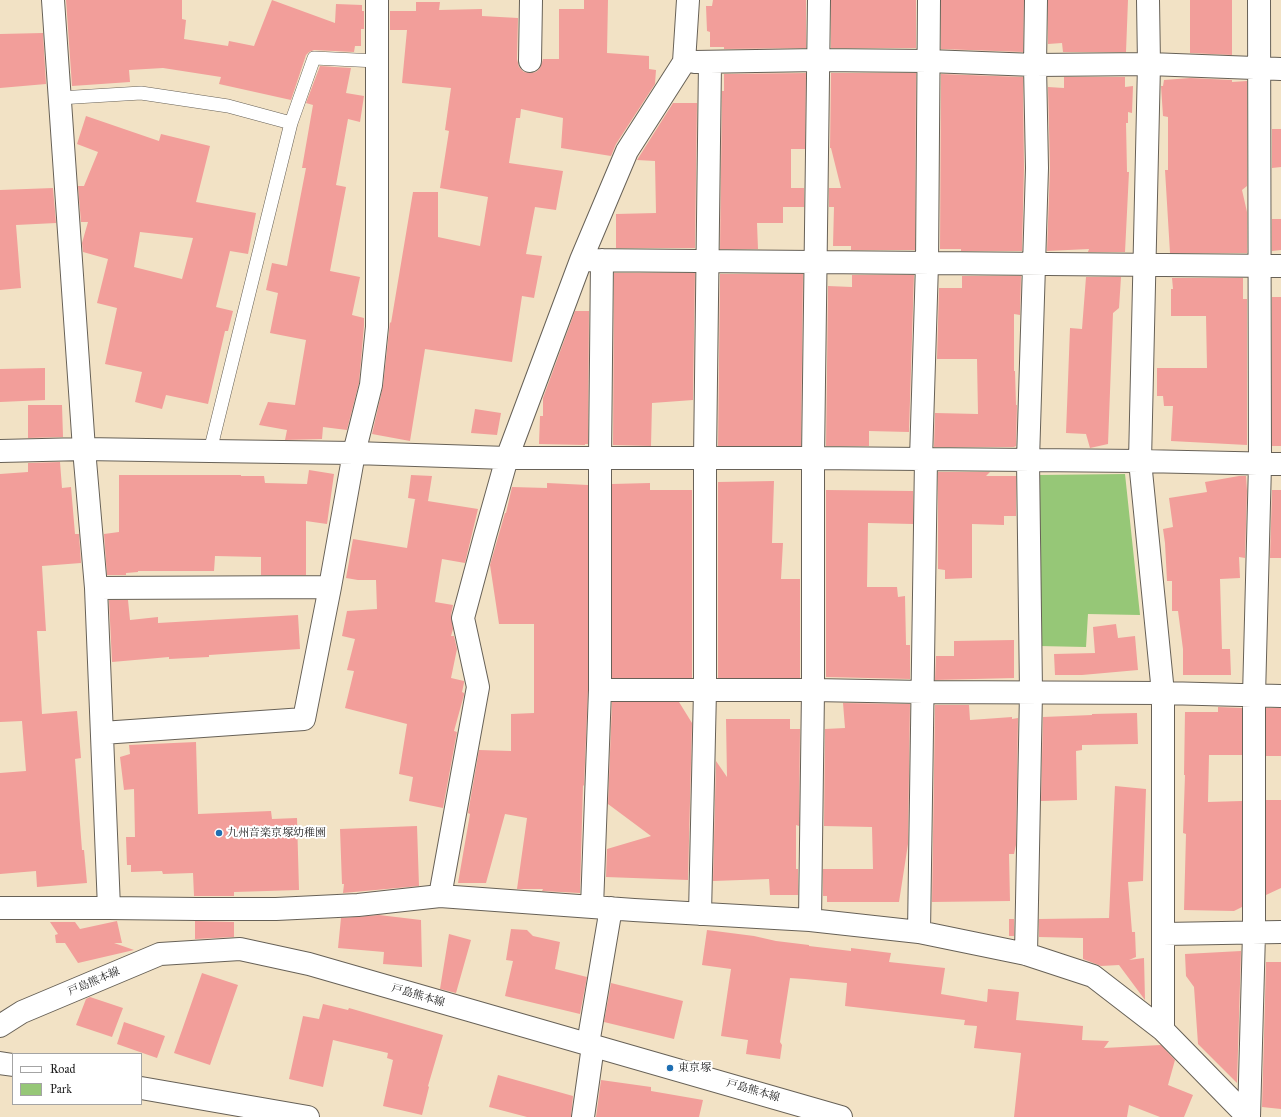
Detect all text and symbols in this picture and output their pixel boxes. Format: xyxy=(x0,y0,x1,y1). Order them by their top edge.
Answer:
place label: 九州音楽京塚幼稚園 xyxy=(227,826,326,840)
marker: 九州音楽京塚幼稚園 xyxy=(214,828,224,838)
street label: 戸島熊本線 xyxy=(66,965,122,999)
street label: 戸島熊本線 xyxy=(390,982,446,1010)
legend xyxy=(12,1053,142,1105)
place label: 東京塚 xyxy=(678,1061,711,1075)
text: Road xyxy=(50,1062,76,1076)
marker: 東京塚 xyxy=(665,1063,675,1073)
street label: 戸島熊本線 xyxy=(725,1077,781,1105)
text: Park xyxy=(50,1082,72,1096)

